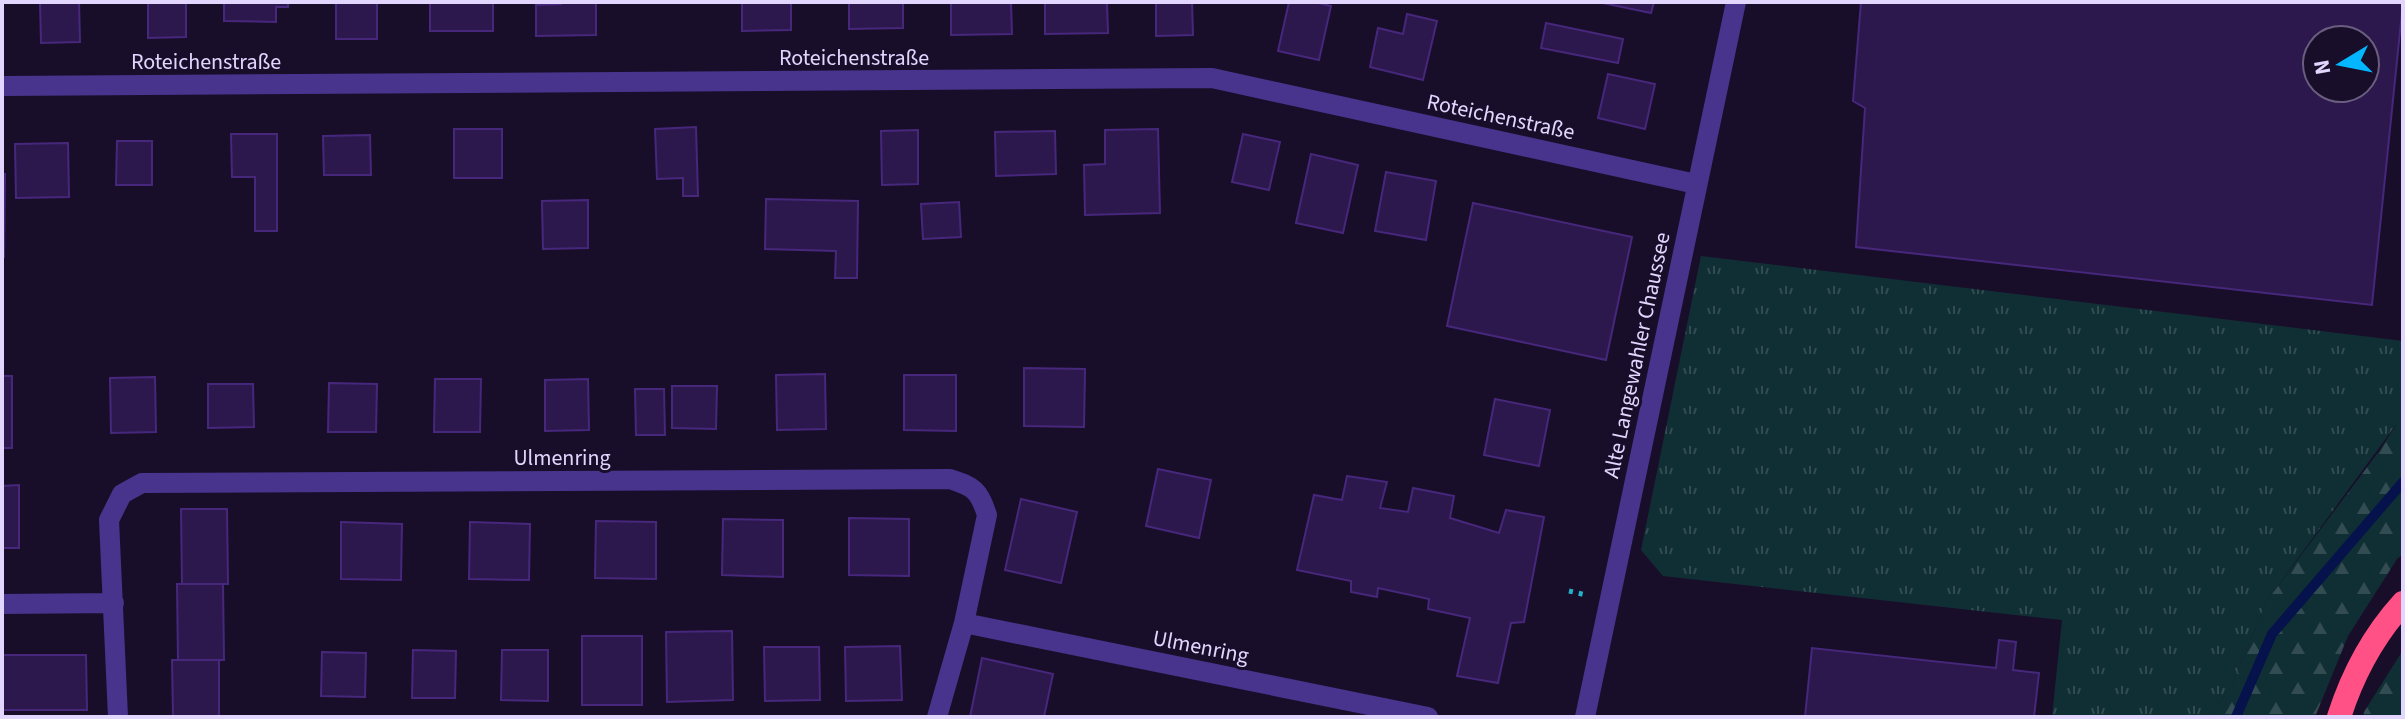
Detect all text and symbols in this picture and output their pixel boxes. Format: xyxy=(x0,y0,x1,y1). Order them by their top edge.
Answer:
north arrow xyxy=(2301,24,2381,104)
street label: Roteichenstraße xyxy=(779,42,929,74)
street label: Roteichenstraße xyxy=(131,46,281,78)
text: N xyxy=(2305,57,2339,77)
street label: Roteichenstraße xyxy=(1424,86,1578,148)
street label: Alte Langewahler Chaussee xyxy=(1595,229,1679,481)
street label: Ulmenring xyxy=(513,442,611,474)
street label: Ulmenring xyxy=(1150,622,1252,672)

